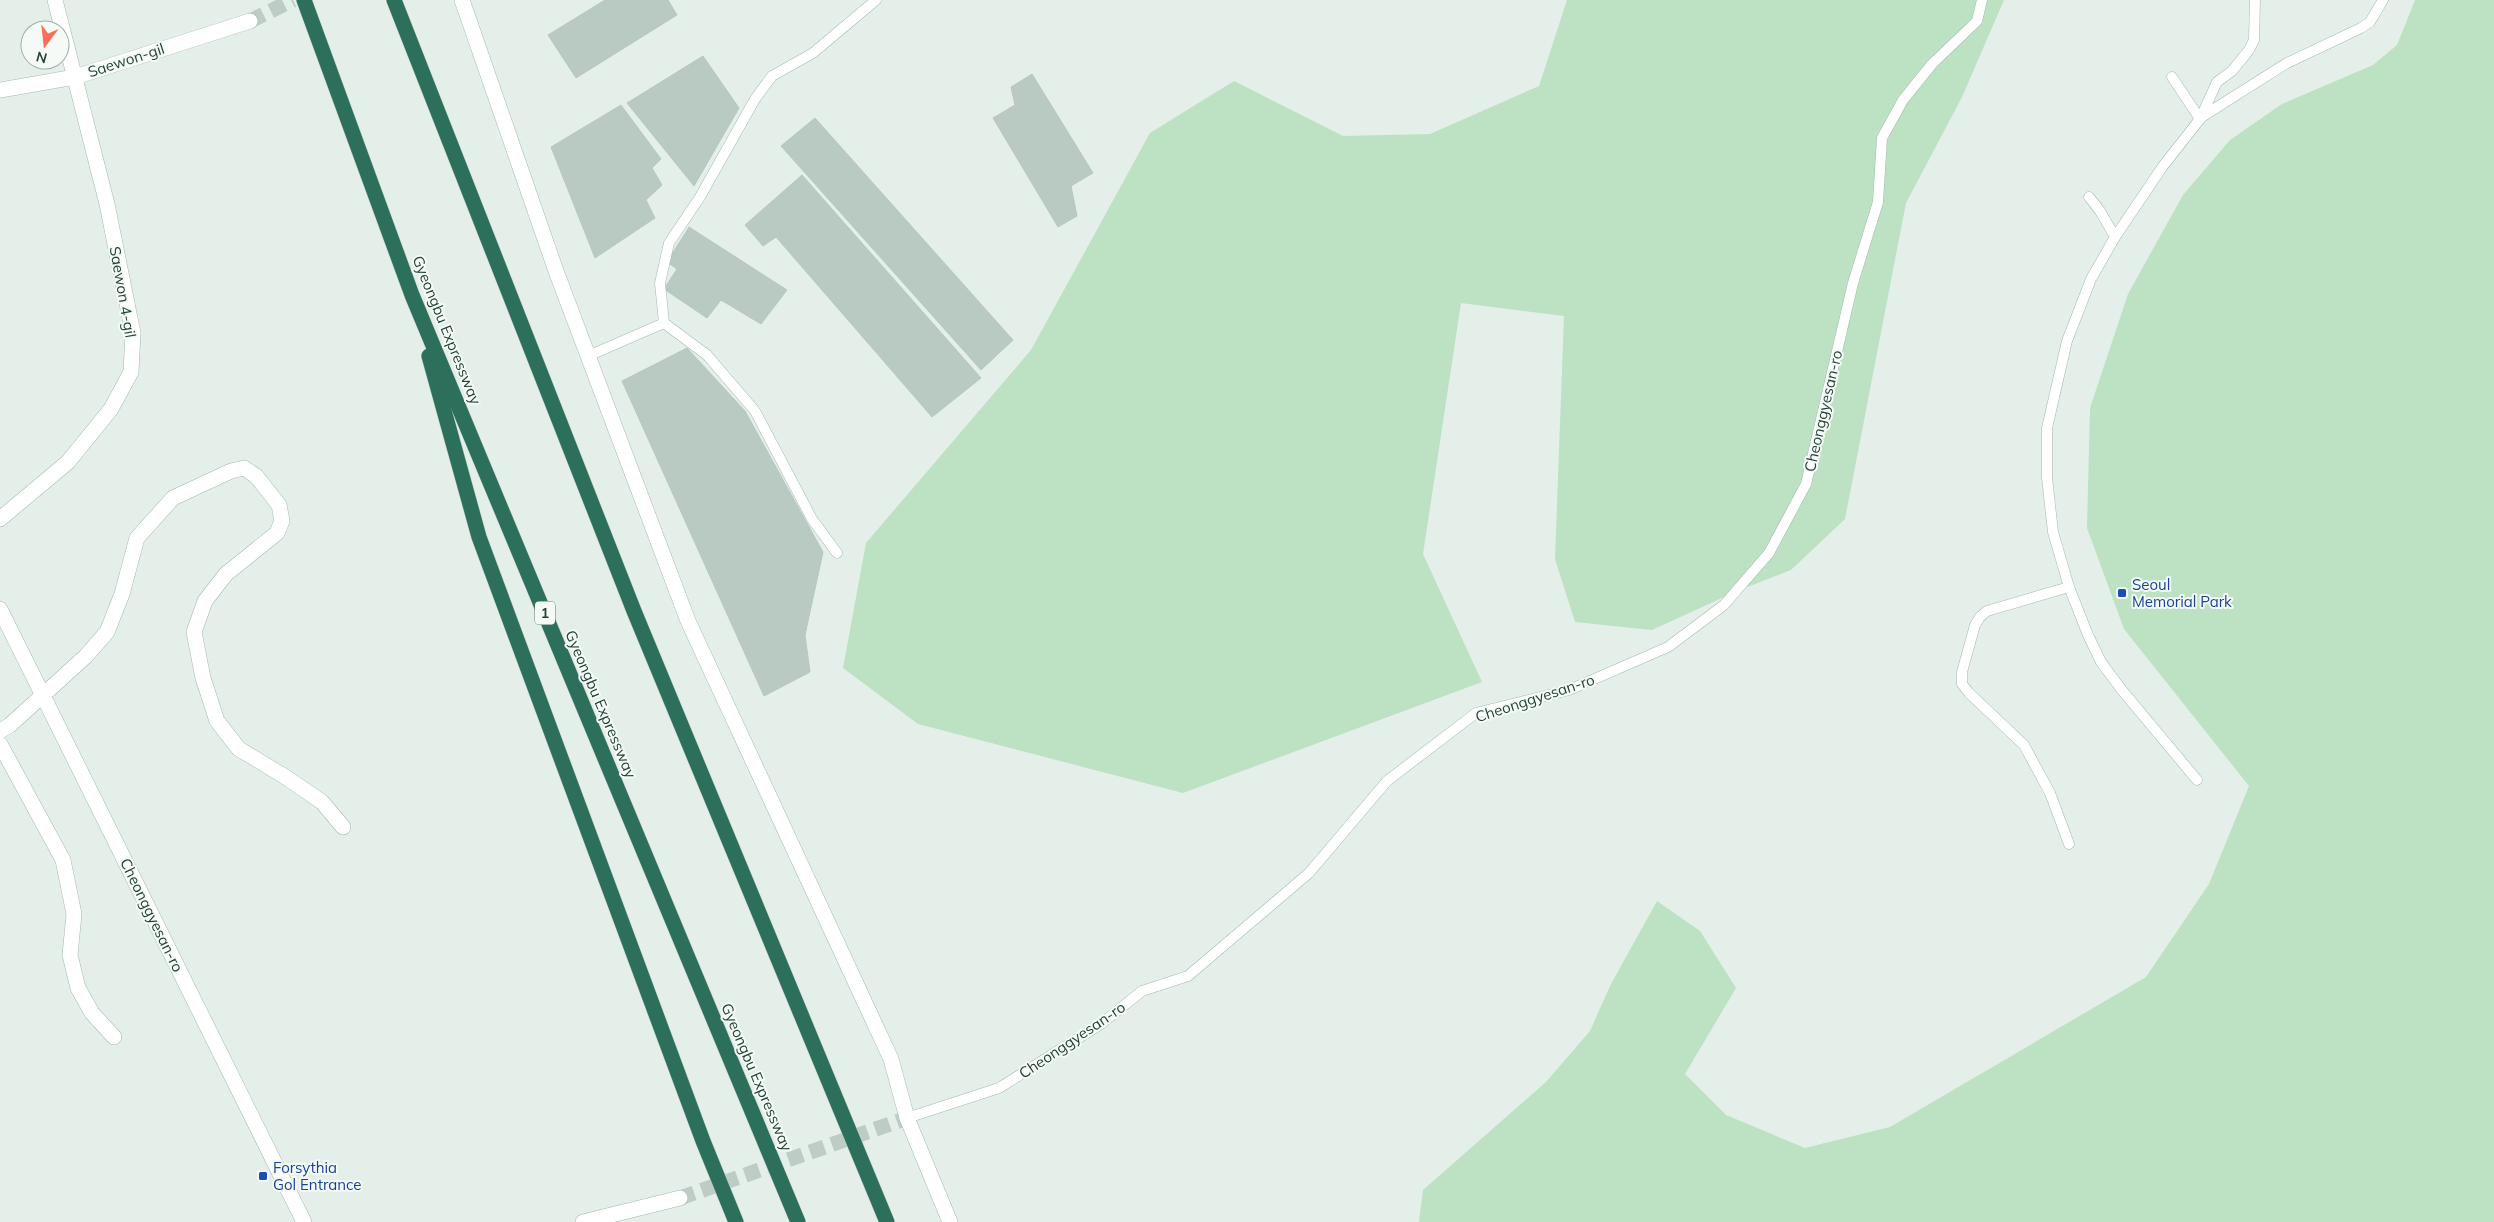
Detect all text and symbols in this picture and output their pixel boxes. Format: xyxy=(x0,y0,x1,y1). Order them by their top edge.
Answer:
north arrow xyxy=(20,20,70,70)
street label: Saewon-gil xyxy=(85,39,167,81)
text: N xyxy=(34,47,49,68)
street label: Saewon 4-gil xyxy=(106,245,140,339)
street label: Gyeongbu Expressway xyxy=(408,253,486,407)
street label: Cheonggyesan-ro xyxy=(1800,348,1846,474)
place label: Seoul Memorial Park xyxy=(2132,575,2232,611)
marker: Seoul Memorial Park xyxy=(2116,587,2128,599)
road number: 1 xyxy=(535,602,555,624)
street label: Gyeongbu Expressway xyxy=(561,627,641,781)
street label: Cheonggyesan-ro xyxy=(1473,670,1597,726)
street label: Cheonggyesan-ro xyxy=(116,855,188,975)
street label: Cheonggyesan-ro xyxy=(1015,997,1129,1083)
street label: Gyeongbu Expressway xyxy=(717,1000,797,1154)
place label: Forsythia Gol Entrance xyxy=(273,1158,361,1194)
marker: Forsythia Gol Entrance xyxy=(257,1170,269,1182)

